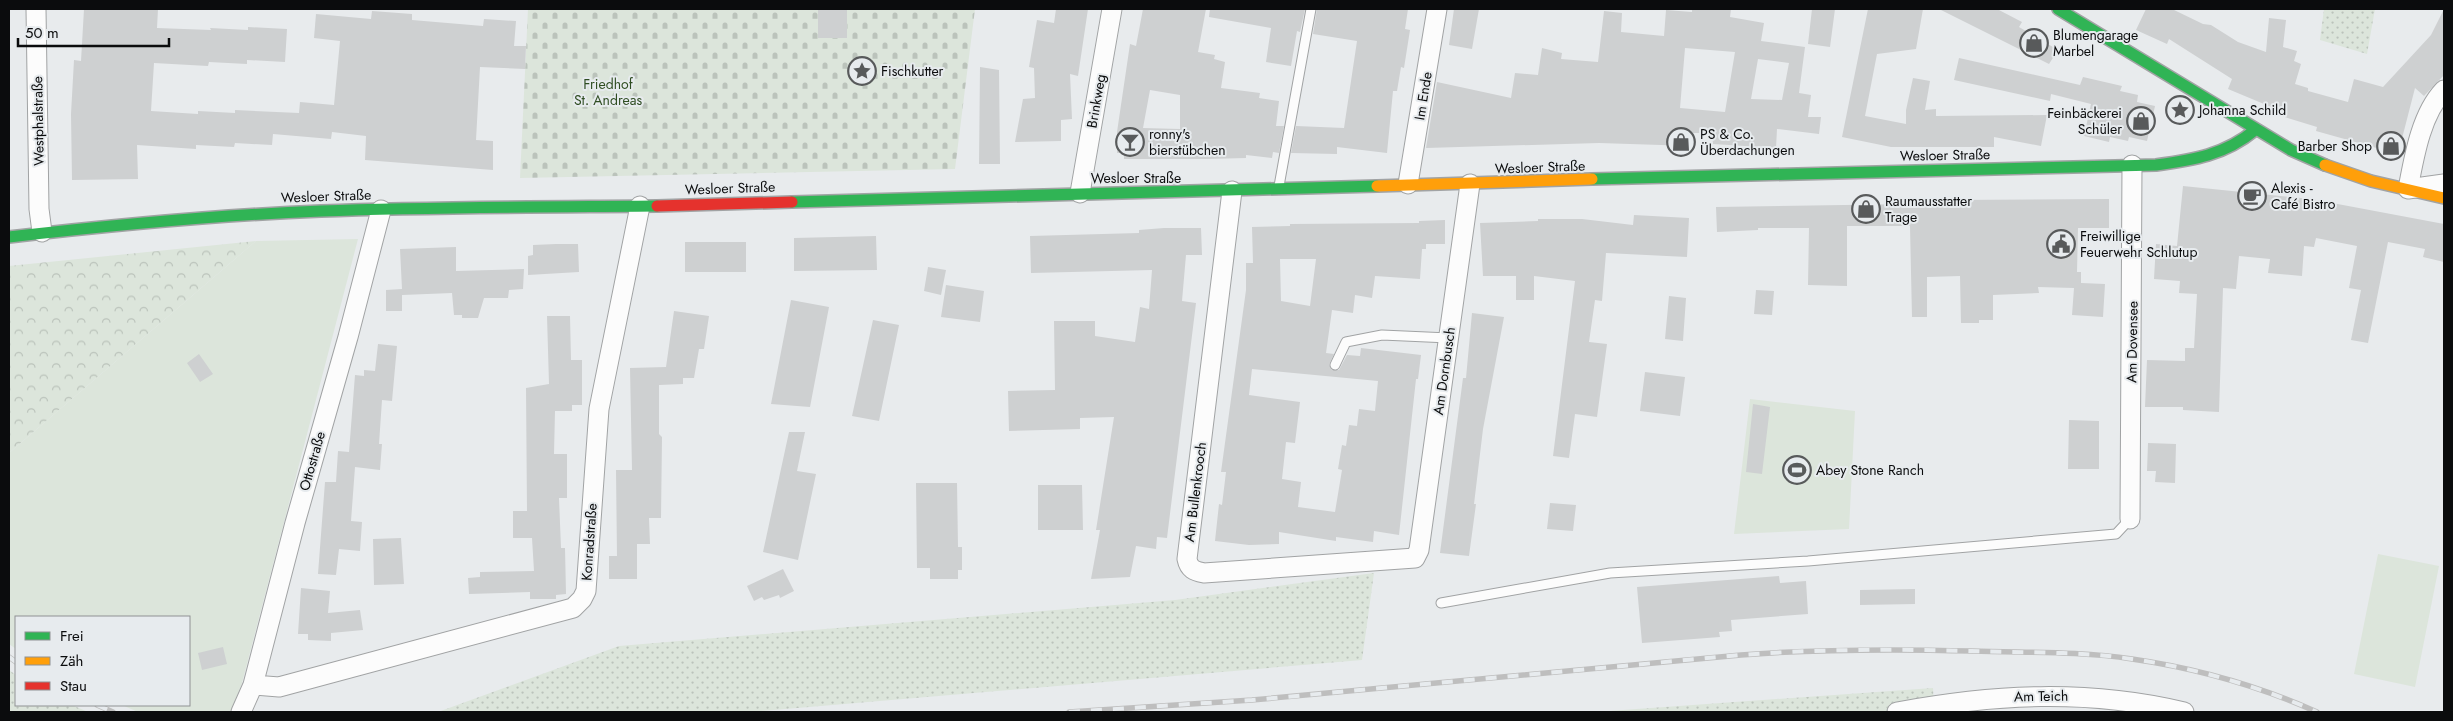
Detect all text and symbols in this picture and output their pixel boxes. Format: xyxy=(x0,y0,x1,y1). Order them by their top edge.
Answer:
scale bar xyxy=(18,15,169,47)
text: 50 m xyxy=(25,22,59,44)
place label: Blumengarage Marbel xyxy=(2053,25,2138,61)
shop icon: Blumengarage Marbel xyxy=(2019,28,2049,58)
place icon: Fischkutter xyxy=(847,56,877,86)
place label: Fischkutter xyxy=(881,61,944,81)
street label: Im Ende xyxy=(1409,70,1437,122)
street label: Brinkweg xyxy=(1081,72,1111,130)
park label: Friedhof St. Andreas xyxy=(574,74,642,110)
street label: Westphalstraße xyxy=(27,76,49,166)
place icon: Johanna Schild xyxy=(2165,95,2195,125)
place label: Johanna Schild xyxy=(2197,100,2286,120)
place label: Feinbäckerei Schüler xyxy=(2047,103,2122,139)
shop icon: Feinbäckerei Schüler xyxy=(2126,106,2156,136)
place label: ronny's bierstübchen xyxy=(1149,124,1226,160)
place label: PS & Co. Überdachungen xyxy=(1700,124,1795,160)
bar icon: ronny's bierstübchen xyxy=(1115,127,1145,157)
shop icon: PS & Co. Überdachungen xyxy=(1666,127,1696,157)
shop icon: Barber Shop xyxy=(2376,131,2406,161)
place label: Barber Shop xyxy=(2298,136,2372,156)
street label: Wesloer Straße xyxy=(1900,144,1990,166)
street label: Wesloer Straße xyxy=(1494,155,1586,179)
street label: Wesloer Straße xyxy=(1091,168,1181,188)
street label: Wesloer Straße xyxy=(684,176,776,200)
place label: Alexis - Café Bistro xyxy=(2271,178,2336,214)
cafe icon: Alexis - Café Bistro xyxy=(2237,181,2267,211)
street label: Wesloer Straße xyxy=(280,184,372,208)
place label: Raumausstatter Trage xyxy=(1885,191,1972,227)
shop icon: Raumausstatter Trage xyxy=(1851,194,1881,224)
place label: Freiwillige Feuerwehr Schlutup xyxy=(2080,226,2197,262)
public building icon: Freiwillige Feuerwehr Schlutup xyxy=(2046,229,2076,259)
street label: Am Dovensee xyxy=(2121,301,2143,383)
street label: Am Dornbusch xyxy=(1428,326,1460,416)
street label: Ottostraße xyxy=(294,429,330,493)
street label: Am Bullenkrooch xyxy=(1179,441,1211,543)
sports icon: Abey Stone Ranch xyxy=(1782,455,1812,485)
place label: Abey Stone Ranch xyxy=(1816,460,1924,480)
street label: Konradstraße xyxy=(576,503,602,581)
legend xyxy=(15,616,190,706)
text: Frei xyxy=(60,625,84,647)
text: Zäh xyxy=(60,650,83,672)
text: Stau xyxy=(60,675,87,697)
street label: Am Teich xyxy=(2014,686,2068,706)

